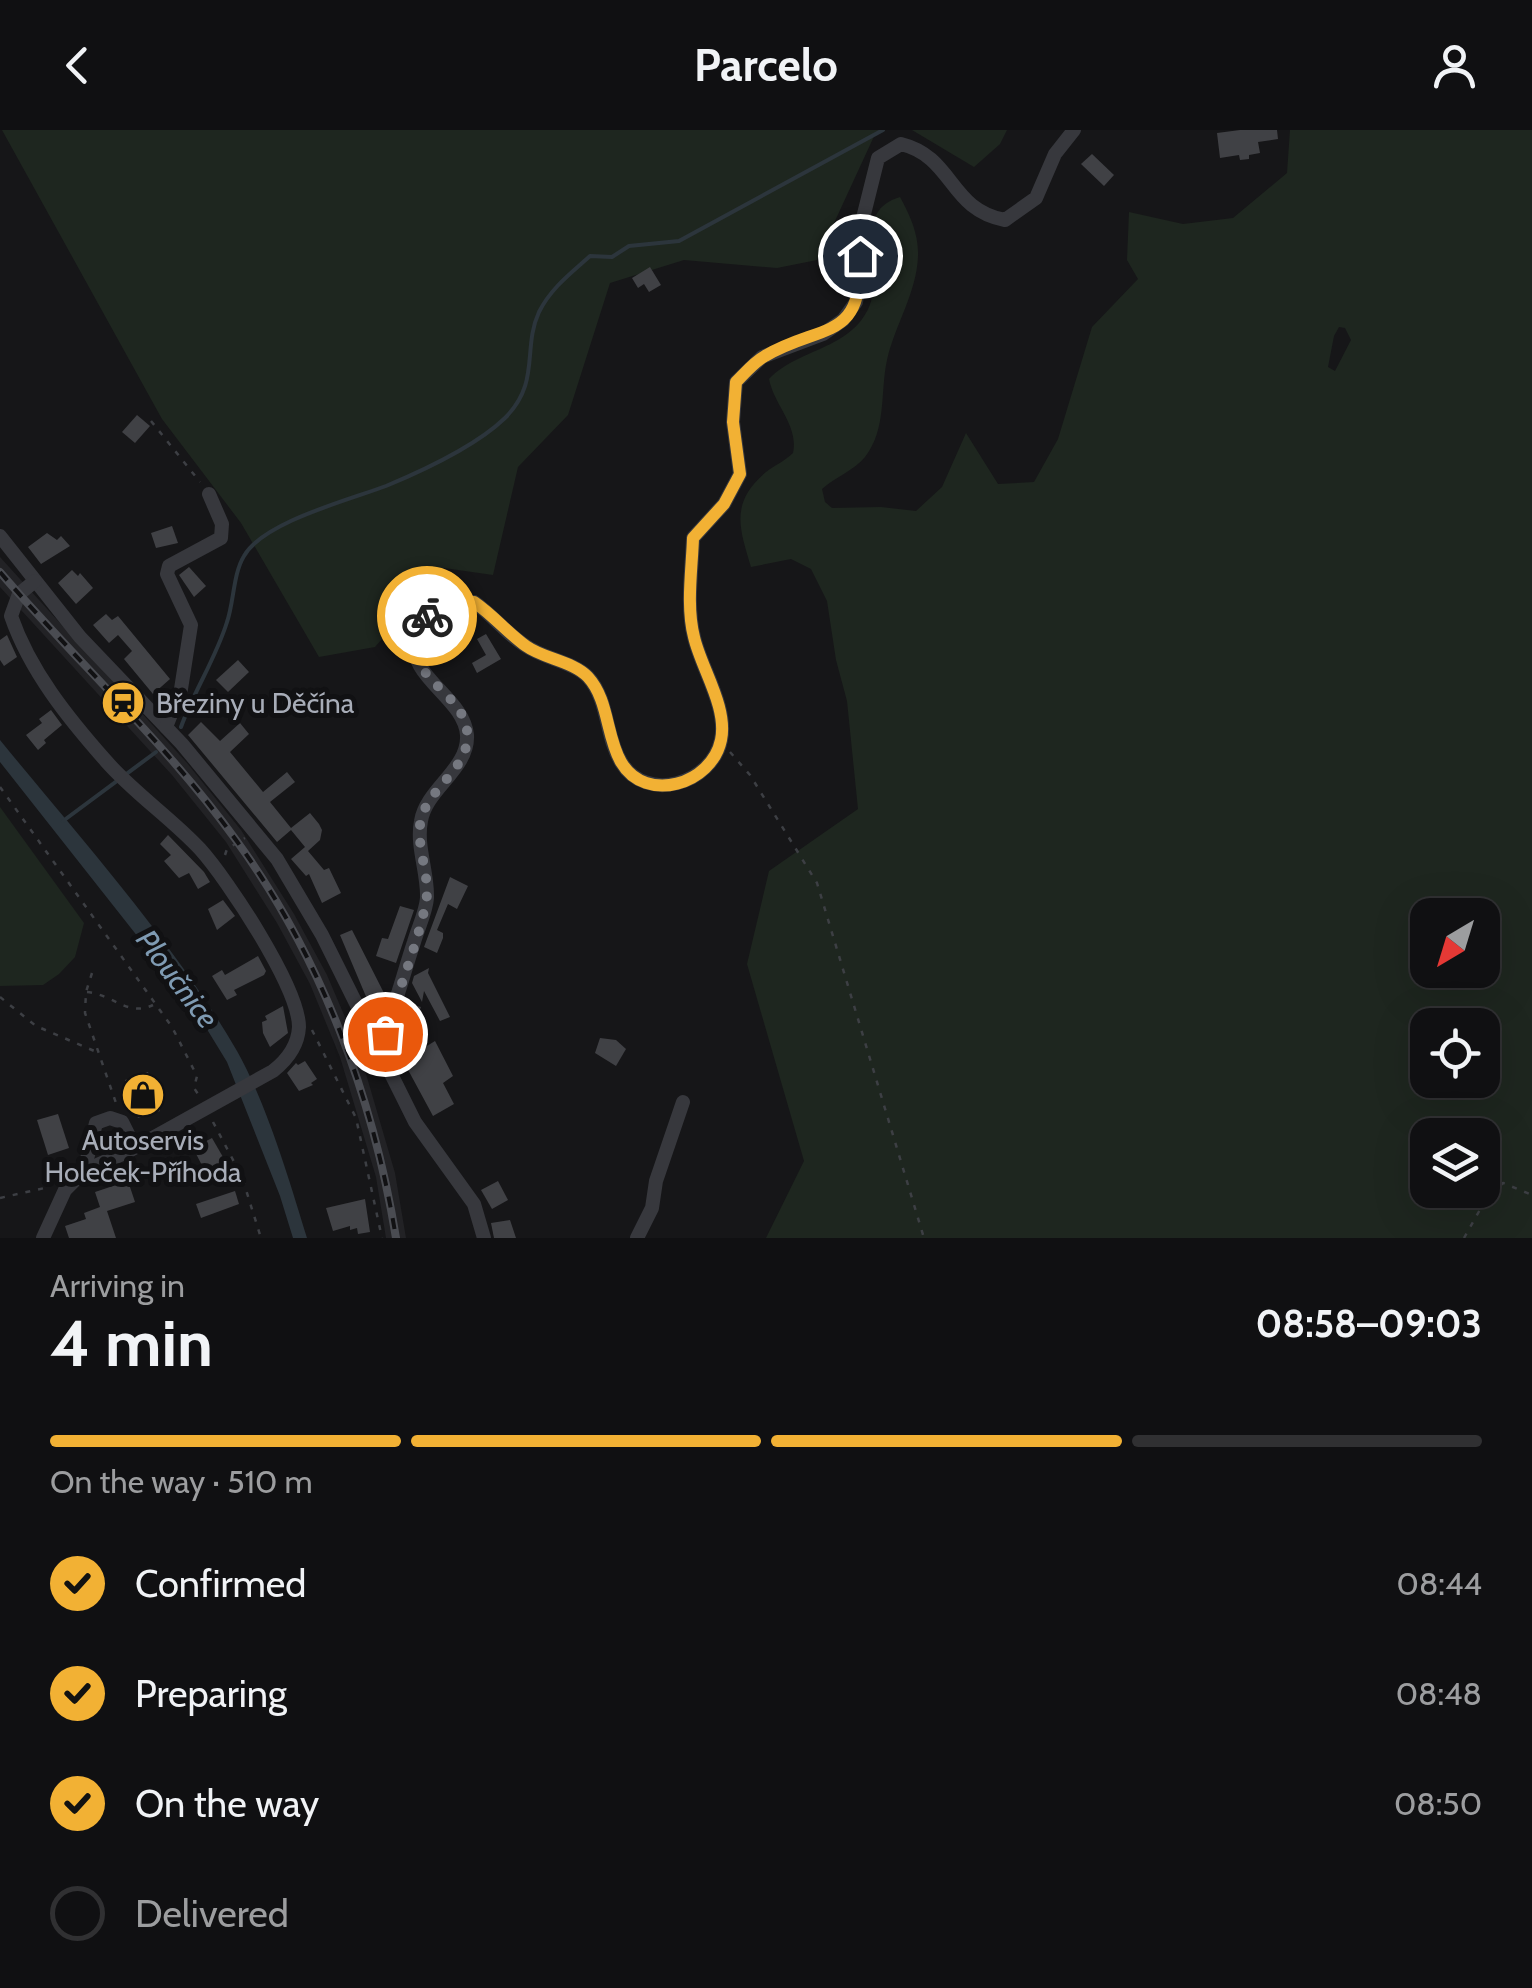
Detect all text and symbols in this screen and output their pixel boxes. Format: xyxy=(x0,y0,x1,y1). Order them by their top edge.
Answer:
icon: back xyxy=(50,38,105,93)
text: Parcelo xyxy=(694,38,838,92)
icon: person xyxy=(1427,38,1482,93)
pin xyxy=(818,214,903,299)
icon: home xyxy=(833,229,888,284)
courier xyxy=(377,566,477,666)
icon: bike xyxy=(400,589,455,644)
station icon: Březiny u Děčína xyxy=(100,680,146,726)
place label: Březiny u Děčína xyxy=(156,686,355,720)
north arrow xyxy=(1410,898,1500,988)
map controls xyxy=(1410,898,1500,1208)
water label: Ploučnice xyxy=(128,922,227,1035)
pin xyxy=(343,992,428,1077)
icon: bag xyxy=(358,1007,413,1062)
button: locate xyxy=(1410,1008,1500,1098)
shop icon: Autoservis Holeček-Příhoda xyxy=(120,1072,166,1118)
button: layers xyxy=(1410,1118,1500,1208)
place label: Autoservis Holeček-Příhoda xyxy=(45,1123,242,1189)
text: Arriving in xyxy=(50,1266,185,1305)
text: 08:58–09:03 xyxy=(1255,1300,1482,1347)
text: 4 min xyxy=(50,1303,213,1382)
text: On the way · 510 m xyxy=(50,1462,313,1501)
icon: check xyxy=(50,1556,105,1611)
text: Confirmed xyxy=(135,1560,306,1607)
text: 08:44 xyxy=(1397,1564,1482,1603)
icon: check xyxy=(50,1666,105,1721)
text: Preparing xyxy=(135,1670,287,1717)
text: 08:48 xyxy=(1396,1674,1482,1713)
icon: check xyxy=(50,1776,105,1831)
text: On the way xyxy=(135,1780,319,1827)
text: 08:50 xyxy=(1394,1784,1482,1823)
text: Delivered xyxy=(135,1890,289,1937)

